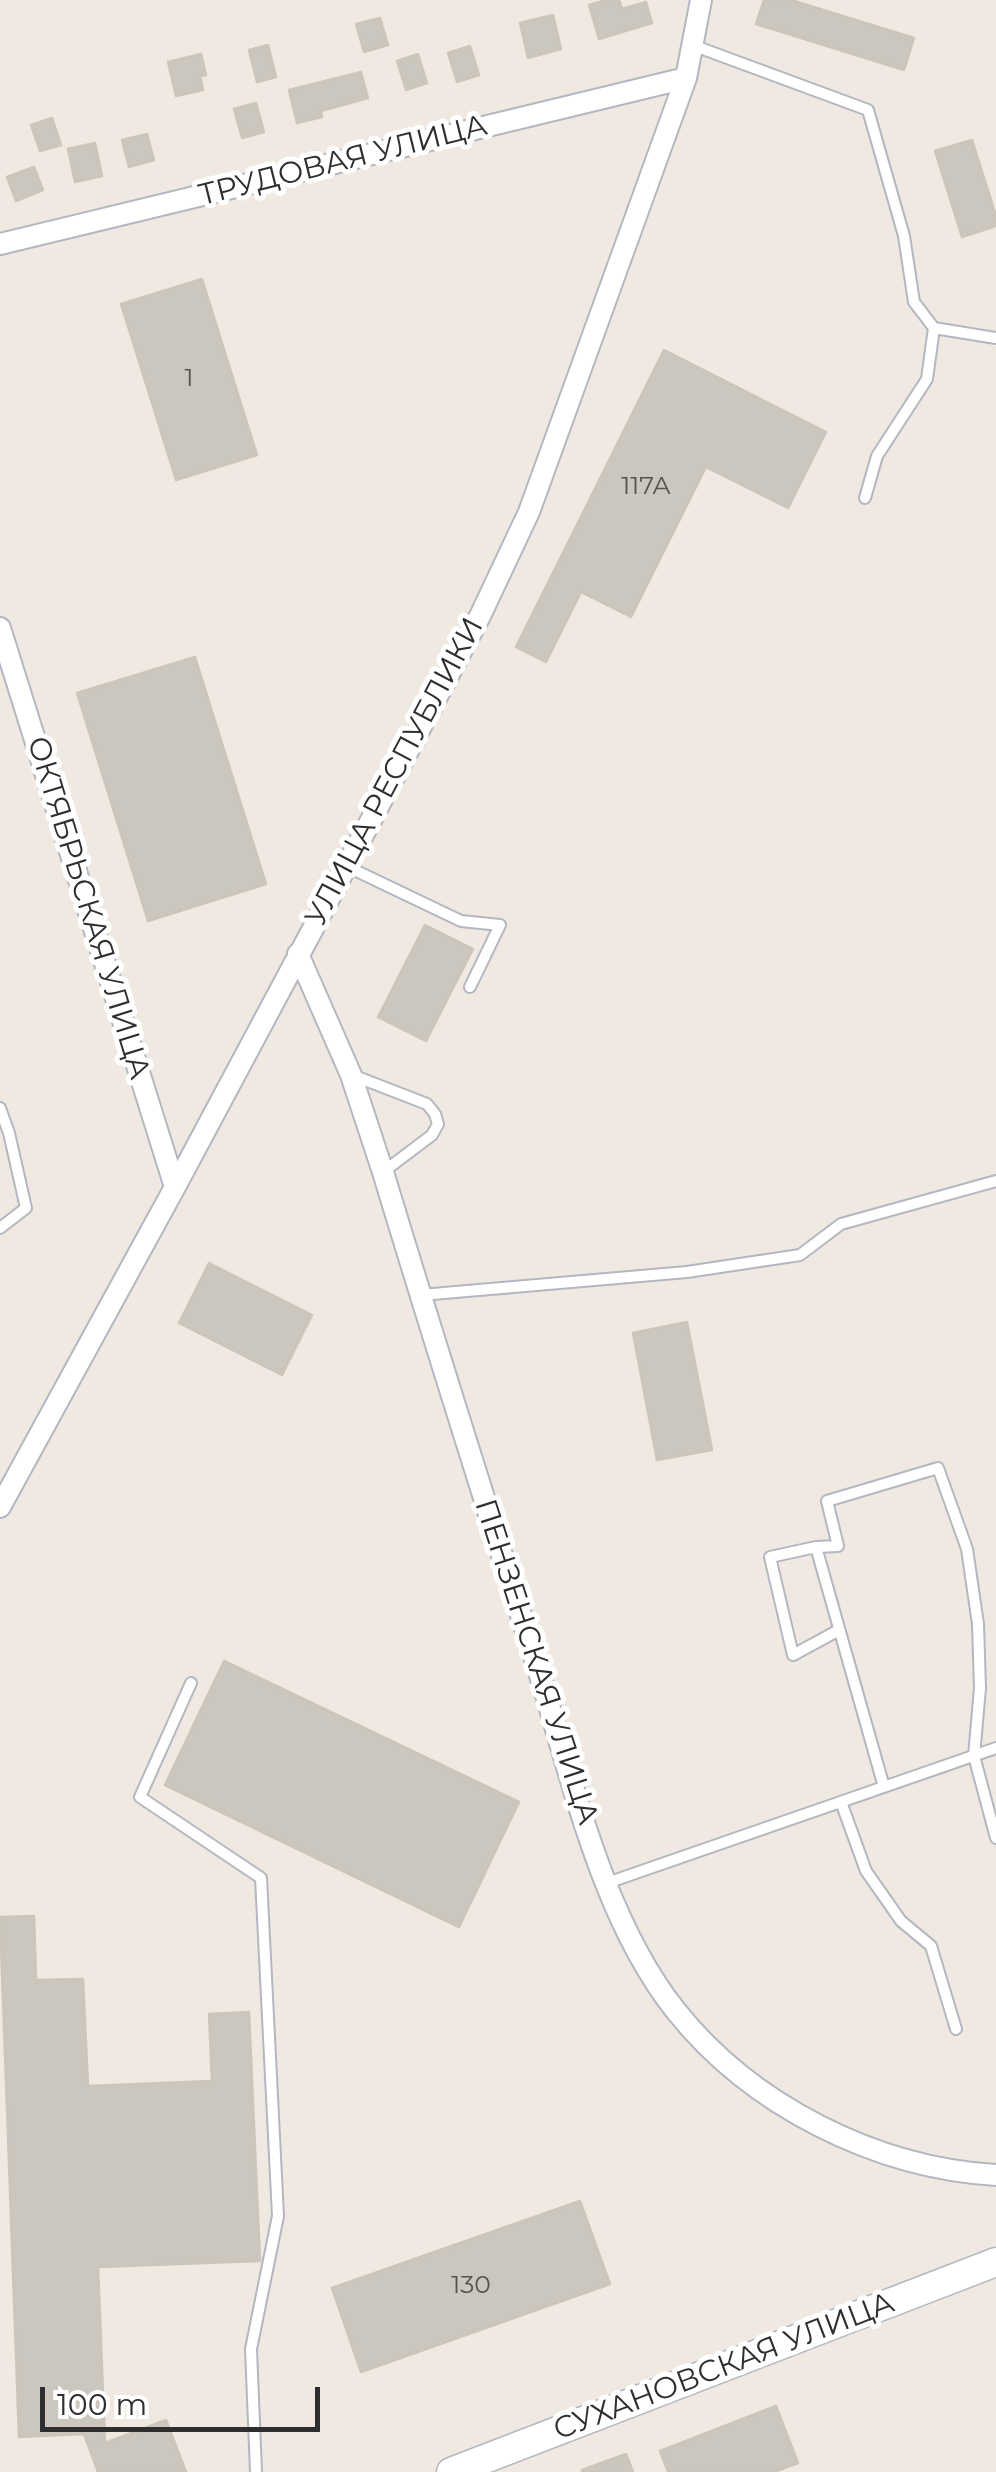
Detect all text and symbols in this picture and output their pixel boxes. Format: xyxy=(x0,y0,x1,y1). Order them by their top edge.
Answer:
street label: ТРУДОВАЯ УЛИЦА xyxy=(195,108,491,214)
house number: 1 xyxy=(184,364,194,394)
house number: 117А xyxy=(621,472,671,502)
street label: УЛИЦА РЕСПУБЛИКИ xyxy=(298,612,492,932)
street label: ОКТЯБРЬСКАЯ УЛИЦА xyxy=(19,732,157,1084)
street label: ПЕНЗЕНСКАЯ УЛИЦА xyxy=(466,1495,606,1829)
house number: 130 xyxy=(451,2271,491,2301)
street label: СУХАНОВСКАЯ УЛИЦА xyxy=(549,2285,899,2449)
scale bar xyxy=(45,2367,325,2429)
text: 100 m xyxy=(57,2386,147,2423)

